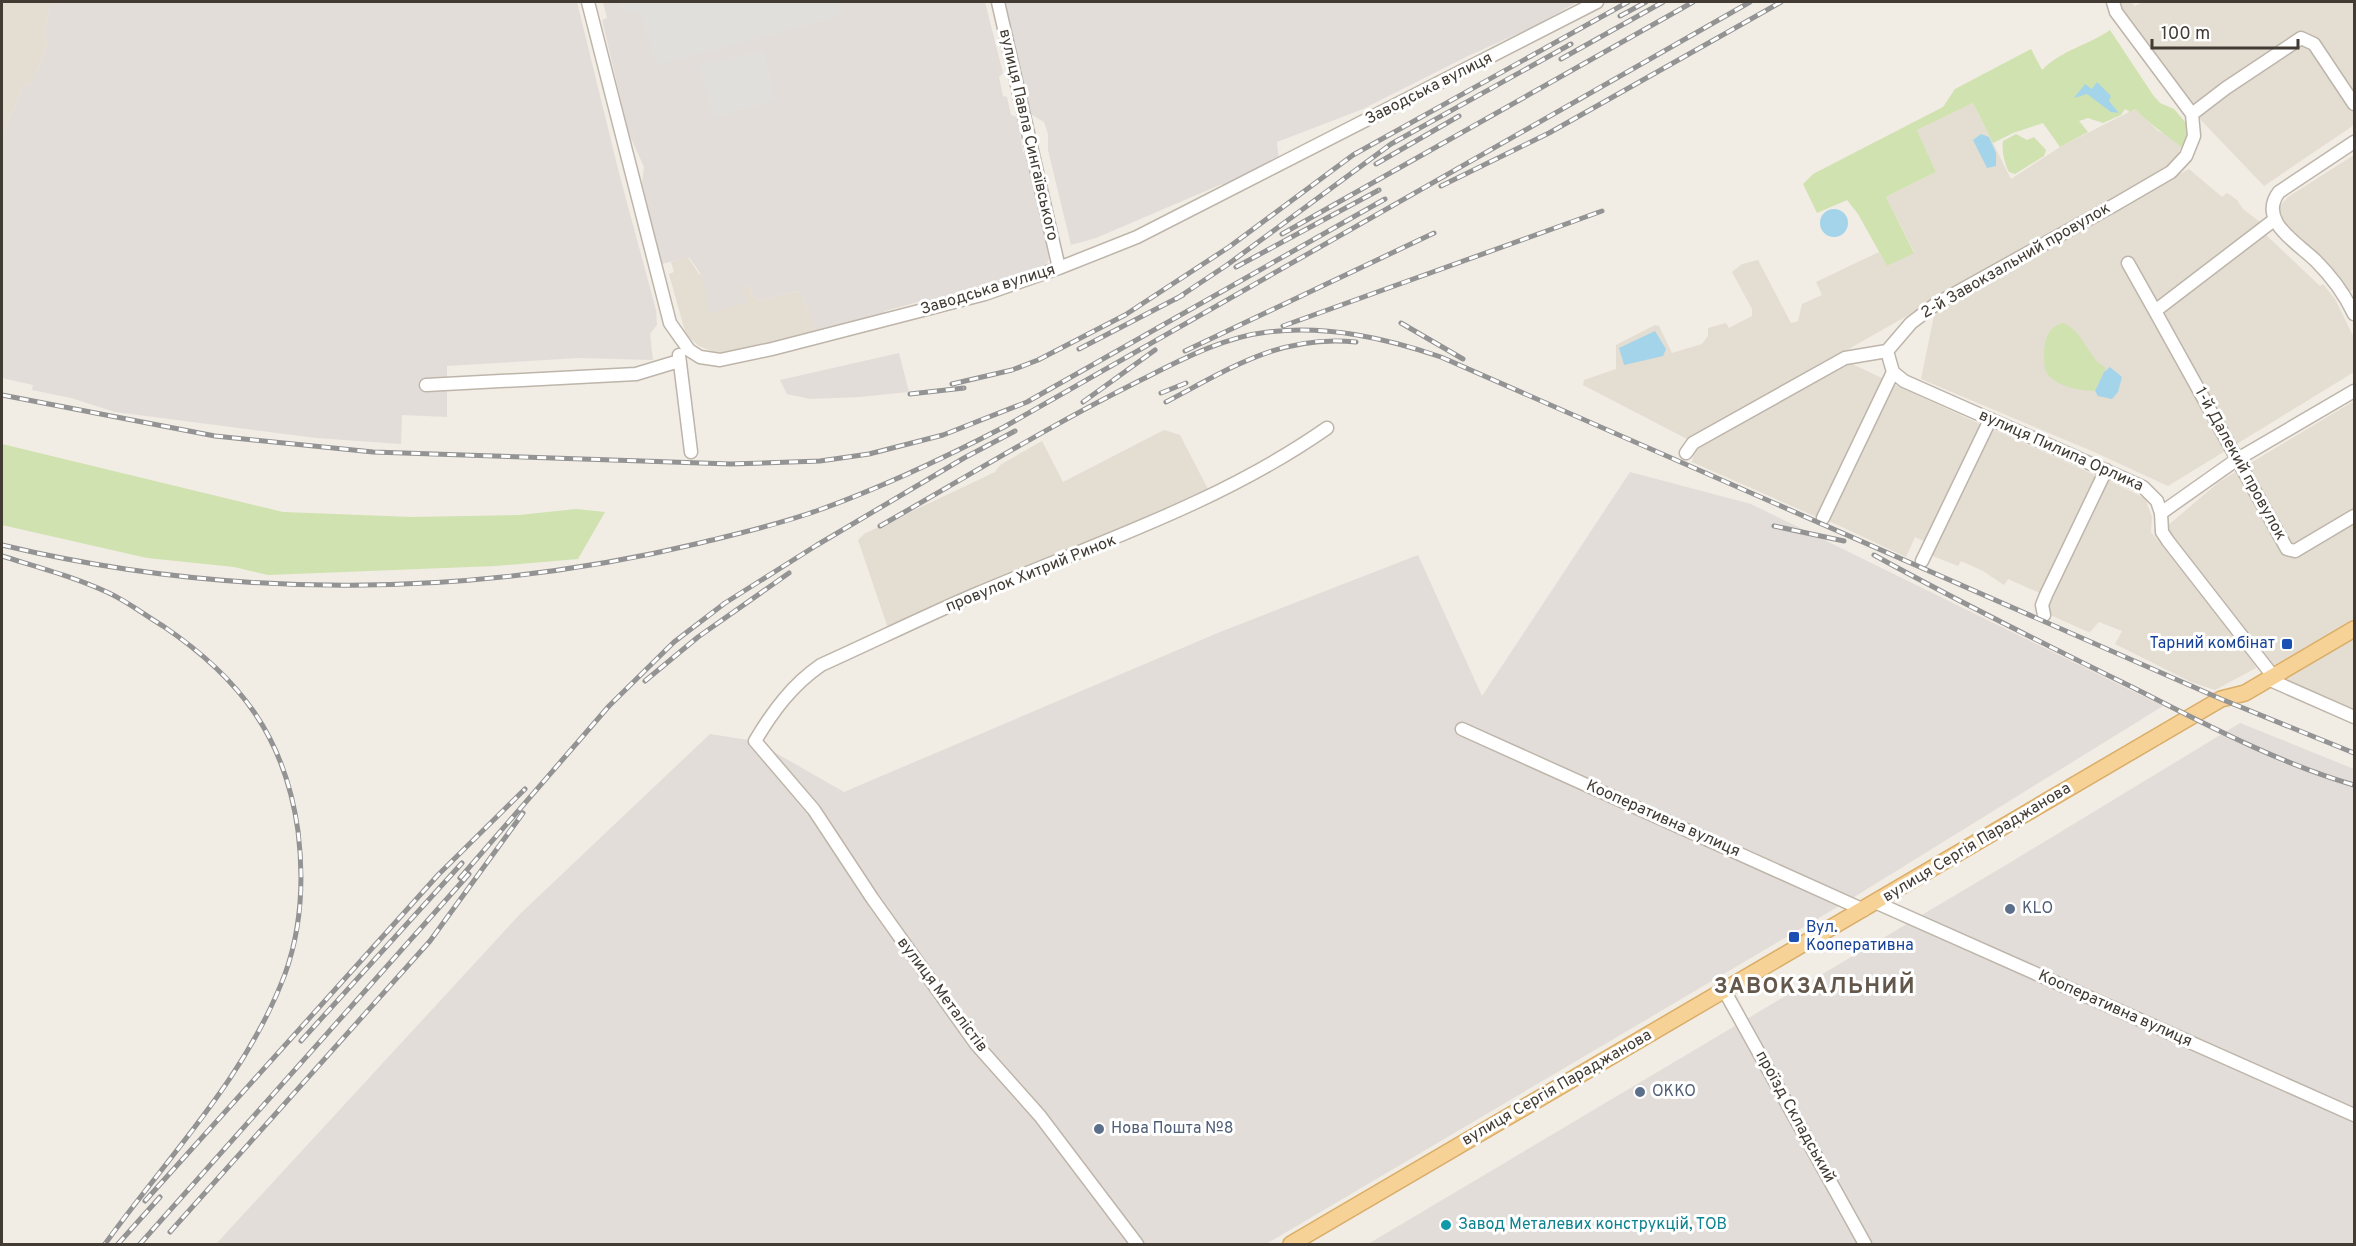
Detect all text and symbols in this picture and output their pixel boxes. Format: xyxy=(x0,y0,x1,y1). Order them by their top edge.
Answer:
scale bar xyxy=(2152,12,2298,50)
text: 100 m xyxy=(2161,23,2210,46)
street label: вулиця Павла Сингаївського xyxy=(994,27,1062,243)
street label: Заводська вулиця xyxy=(1362,48,1496,130)
street label: 2-й Завокзальний провулок xyxy=(1918,198,2114,324)
street label: Заводська вулиця xyxy=(918,260,1058,320)
street label: 1-й Далекий провулок xyxy=(2190,384,2290,544)
street label: вулиця Пилипа Орлика xyxy=(1976,406,2146,496)
street label: провулок Хитрий Ринок xyxy=(943,531,1119,617)
place label: Тарний комбінат xyxy=(2149,634,2275,654)
marker: Тарний комбінат xyxy=(2280,637,2294,651)
street label: Кооперативна вулиця xyxy=(1583,776,1743,862)
street label: вулиця Сергія Параджанова xyxy=(1879,779,2075,907)
place label: KLO xyxy=(2022,899,2053,919)
marker: KLO xyxy=(2003,902,2017,916)
place label: Вул. Кооперативна xyxy=(1806,918,1914,956)
marker: Вул. Кооперативна xyxy=(1787,930,1801,944)
street label: вулиця Металістів xyxy=(892,934,992,1056)
street label: Кооперативна вулиця xyxy=(2035,966,2195,1052)
district label: ЗАВОКЗАЛЬНИЙ xyxy=(1714,971,1916,1001)
street label: вулиця Сергія Параджанова xyxy=(1458,1025,1656,1151)
street label: проїзд Складський xyxy=(1750,1047,1840,1187)
place label: ОККО xyxy=(1652,1082,1696,1102)
marker: ОККО xyxy=(1633,1085,1647,1099)
place label: Нова Пошта №8 xyxy=(1111,1119,1233,1139)
marker: Нова Пошта №8 xyxy=(1092,1122,1106,1136)
place label: Завод Металевих конструкцій, ТОВ xyxy=(1458,1215,1727,1235)
marker: Завод Металевих конструкцій, ТОВ xyxy=(1439,1218,1453,1232)

